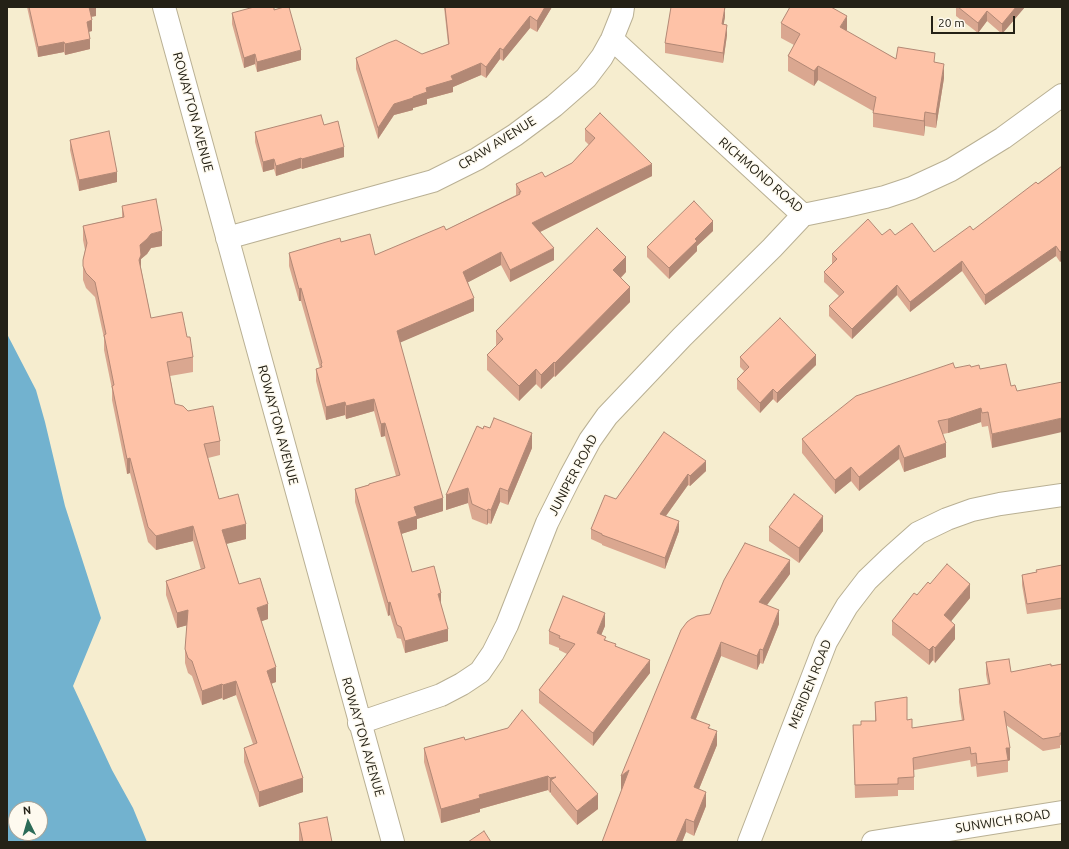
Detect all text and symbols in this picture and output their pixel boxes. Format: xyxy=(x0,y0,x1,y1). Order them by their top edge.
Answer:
scale bar xyxy=(933,8,1017,34)
text: 20 m xyxy=(938,16,965,29)
street label: ROWAYTON AVENUE xyxy=(169,50,217,174)
street label: CRAW AVENUE xyxy=(455,113,539,173)
street label: RICHMOND ROAD xyxy=(716,134,806,216)
street label: ROWAYTON AVENUE xyxy=(254,363,302,487)
street label: JUNIPER ROAD xyxy=(545,432,601,518)
street label: MERIDEN ROAD xyxy=(785,637,835,731)
street label: ROWAYTON AVENUE xyxy=(338,675,388,799)
north arrow xyxy=(8,801,48,841)
text: N xyxy=(22,804,32,816)
street label: SUNWICH ROAD xyxy=(954,806,1052,836)

